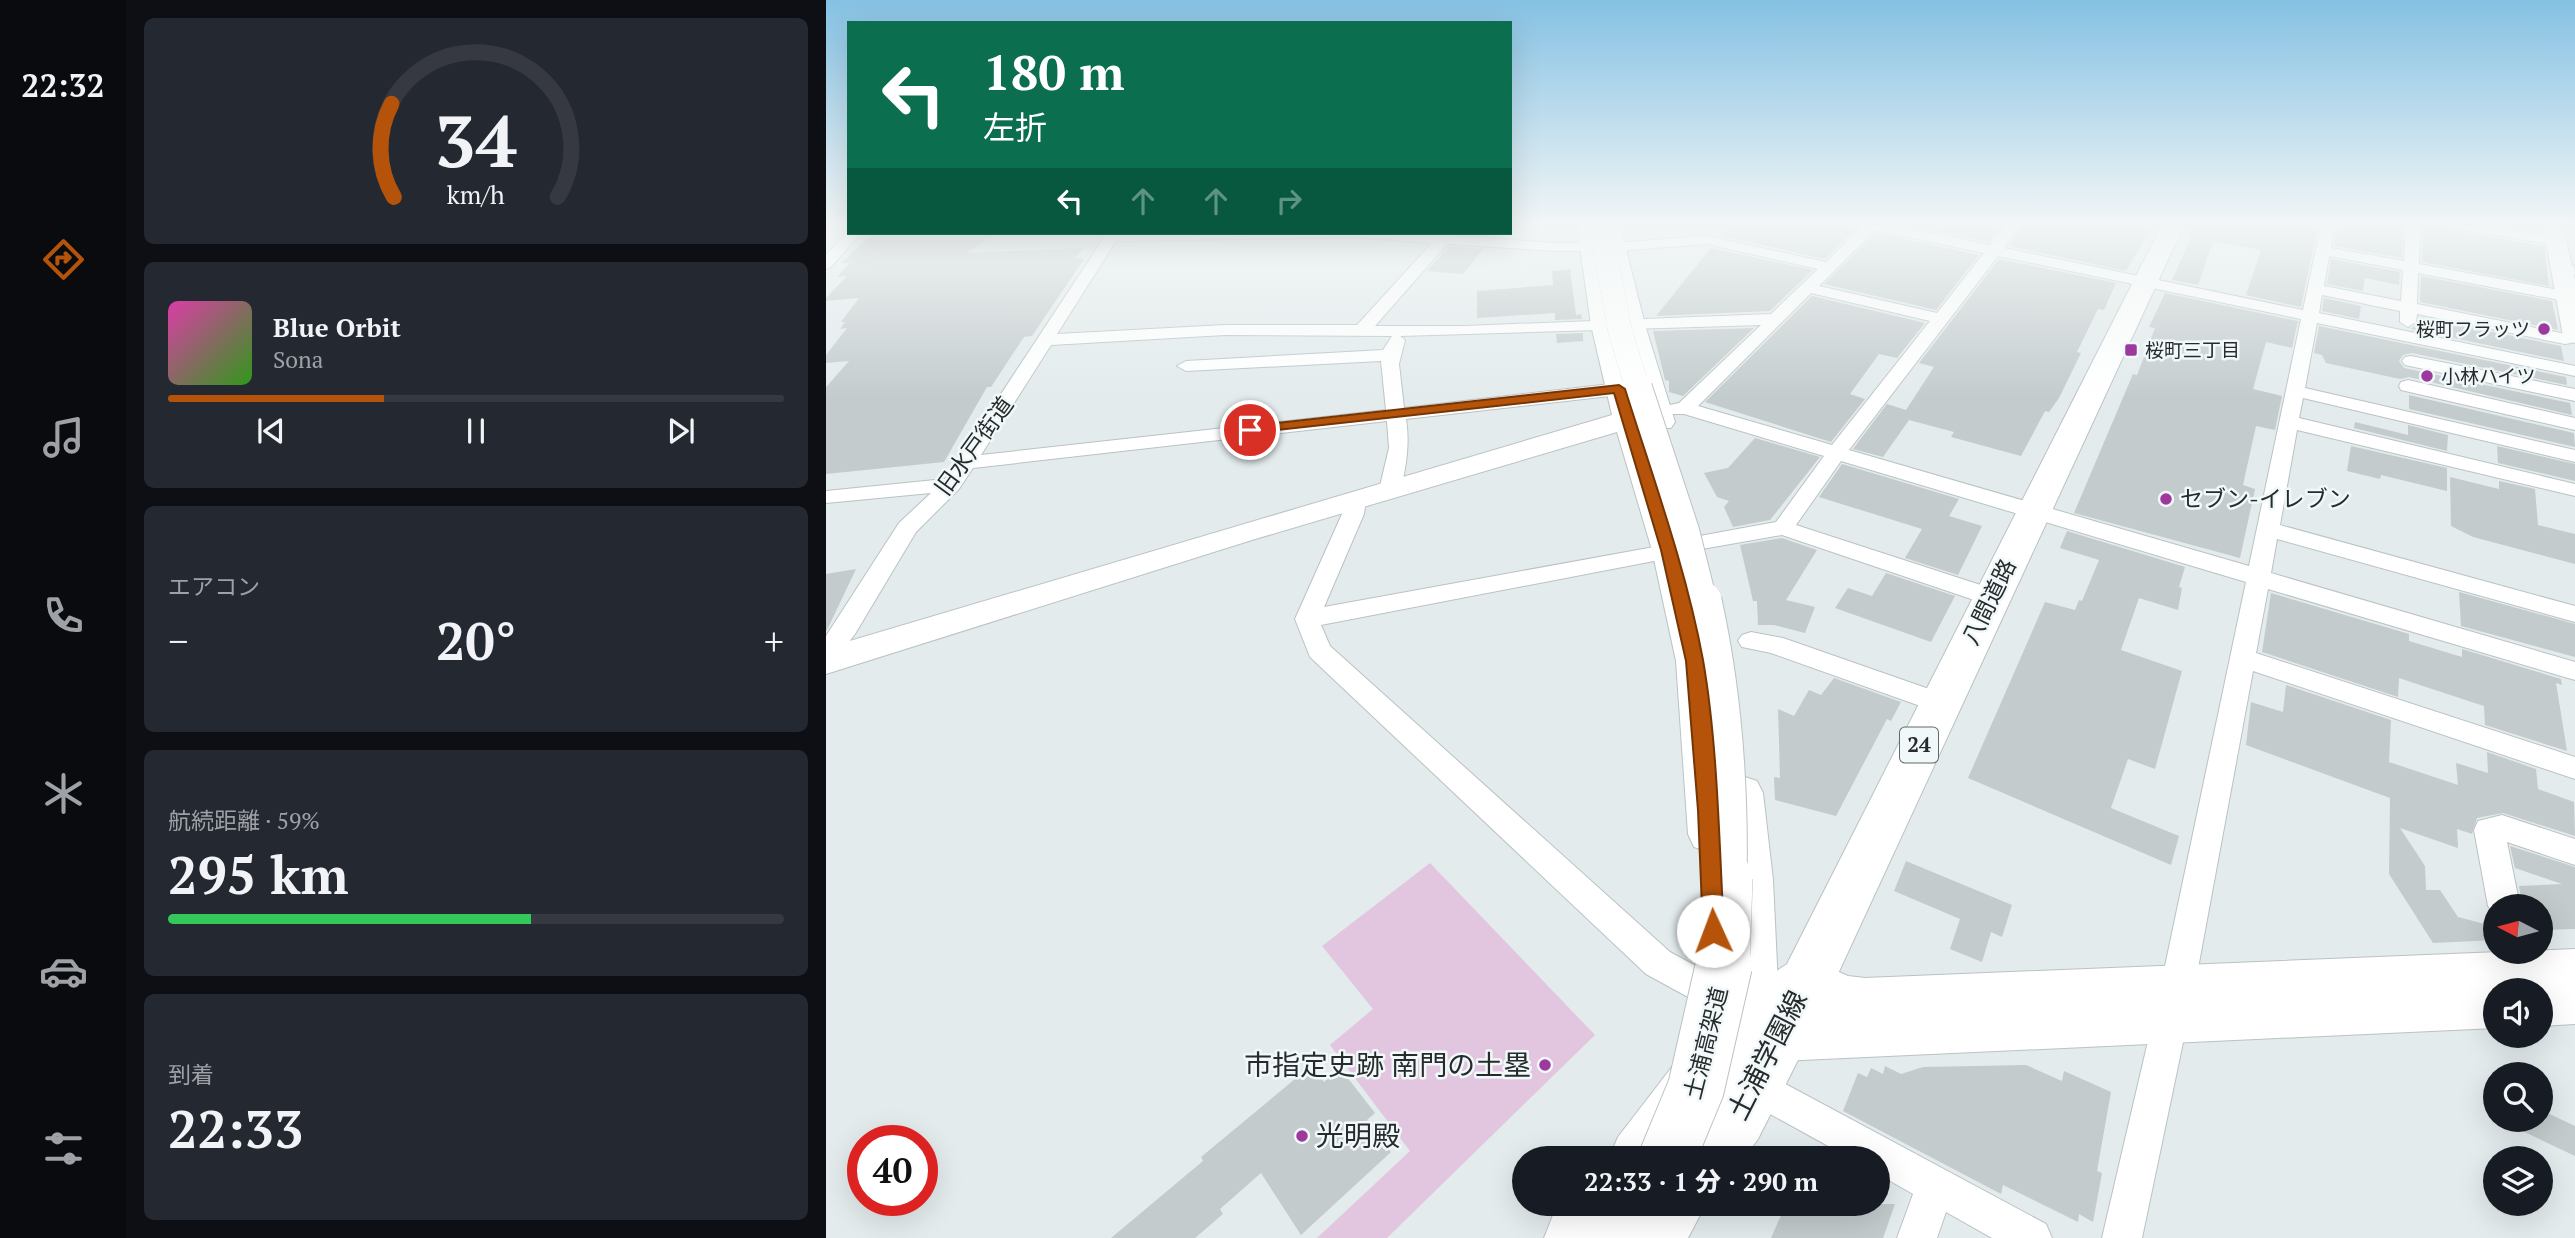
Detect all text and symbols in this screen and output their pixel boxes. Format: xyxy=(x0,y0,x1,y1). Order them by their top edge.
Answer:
text: 180 m xyxy=(983,39,1125,104)
icon: left xyxy=(868,49,959,140)
text: 22:32 xyxy=(21,64,105,106)
text: 34 xyxy=(435,91,517,188)
text: 左折 xyxy=(983,106,1047,148)
text: km/h xyxy=(447,178,505,211)
icon: left xyxy=(1051,182,1089,220)
icon: ahead xyxy=(1124,182,1162,220)
icon: ahead xyxy=(1197,182,1235,220)
icon: right xyxy=(1270,182,1308,220)
icon: directions xyxy=(39,235,88,284)
text: Blue Orbit xyxy=(273,310,401,344)
place label: 桜町フラッツ xyxy=(2416,316,2530,341)
marker: 桜町フラッツ xyxy=(2536,321,2552,337)
place label: 桜町三丁目 xyxy=(2145,337,2240,362)
marker: 桜町三丁目 xyxy=(2123,342,2139,358)
text: Sona xyxy=(273,344,323,375)
place label: 小林ハイツ xyxy=(2441,363,2536,388)
marker: 小林ハイツ xyxy=(2419,368,2435,384)
street label: 旧水戸街道 xyxy=(927,390,1020,501)
pin xyxy=(1220,400,1280,460)
icon: arrive xyxy=(1231,411,1269,449)
icon: previous xyxy=(252,412,290,450)
icon: pause xyxy=(457,412,495,450)
icon: next xyxy=(662,412,700,450)
icon: music xyxy=(39,413,88,462)
place label: セブン-イレブン xyxy=(2180,483,2351,514)
marker: セブン-イレブン xyxy=(2158,491,2174,507)
street label: 八間道路 xyxy=(1954,554,2023,650)
text: エアコン xyxy=(168,571,260,602)
icon: phone xyxy=(39,591,88,640)
text: 20° xyxy=(436,606,516,675)
text: − xyxy=(168,616,188,666)
text: + xyxy=(764,616,784,666)
road number: 24 xyxy=(1900,728,1938,762)
icon: climate xyxy=(39,769,88,818)
text: 航続距離 · 59% xyxy=(168,805,320,836)
text: 295 km xyxy=(168,840,349,909)
position arrow xyxy=(1676,894,1750,968)
north arrow xyxy=(2483,894,2553,964)
map controls xyxy=(2483,894,2553,1216)
icon: car xyxy=(39,947,88,996)
button: sound xyxy=(2483,978,2553,1048)
street label: 土浦高架道 xyxy=(1677,983,1734,1102)
street label: 土浦学園線 xyxy=(1718,984,1815,1126)
place label: 市指定史跡 南門の土塁 xyxy=(1244,1046,1531,1083)
marker: 市指定史跡 南門の土塁 xyxy=(1537,1057,1553,1073)
text: 到着 xyxy=(168,1059,214,1090)
button: search xyxy=(2483,1062,2553,1132)
text: 22:33 xyxy=(168,1094,303,1163)
place label: 光明殿 xyxy=(1316,1117,1400,1154)
icon: filters xyxy=(39,1124,88,1173)
speed limit sign: 40 xyxy=(847,1125,938,1216)
marker: 光明殿 xyxy=(1294,1128,1310,1144)
button: layers xyxy=(2483,1146,2553,1216)
text: 22:33 · 1 分 · 290 m xyxy=(1584,1164,1818,1198)

